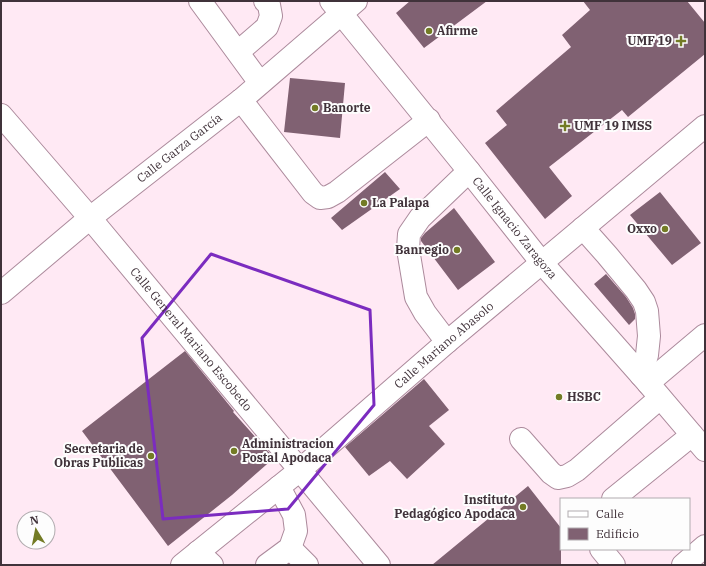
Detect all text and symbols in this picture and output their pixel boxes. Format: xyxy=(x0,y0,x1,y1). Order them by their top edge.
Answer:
place label: Afirme xyxy=(437,23,478,38)
marker: Afirme xyxy=(424,26,434,36)
place label: UMF 19 xyxy=(627,33,672,48)
marker: UMF 19 xyxy=(675,35,687,47)
place label: Banorte xyxy=(323,100,371,115)
marker: Banorte xyxy=(310,103,320,113)
street label: Calle Garza García xyxy=(134,109,225,186)
place label: UMF 19 IMSS xyxy=(574,118,652,133)
marker: UMF 19 IMSS xyxy=(559,120,571,132)
street label: Calle Ignacio Zaragoza xyxy=(469,173,561,282)
place label: La Palapa xyxy=(372,195,430,210)
marker: La Palapa xyxy=(359,198,369,208)
place label: Oxxo xyxy=(627,221,657,236)
marker: Oxxo xyxy=(660,224,670,234)
place label: Banregio xyxy=(395,242,449,257)
marker: Banregio xyxy=(452,245,462,255)
street label: Calle General Mariano Escobedo xyxy=(127,264,256,414)
street label: Calle Mariano Abasolo xyxy=(391,298,496,391)
place label: HSBC xyxy=(567,389,601,404)
marker: HSBC xyxy=(554,392,564,402)
place label: Administracion Postal Apodaca xyxy=(242,436,334,465)
place label: Secretaria de Obras Publicas xyxy=(54,441,143,470)
marker: Administracion Postal Apodaca xyxy=(229,446,239,456)
marker: Secretaria de Obras Publicas xyxy=(146,451,156,461)
place label: Instituto Pedagógico Apodaca xyxy=(394,492,515,521)
legend xyxy=(560,498,690,550)
marker: Instituto Pedagógico Apodaca xyxy=(518,502,528,512)
text: Calle xyxy=(596,506,624,521)
north arrow xyxy=(16,510,56,550)
text: N xyxy=(29,512,40,528)
text: Edificio xyxy=(596,526,639,541)

